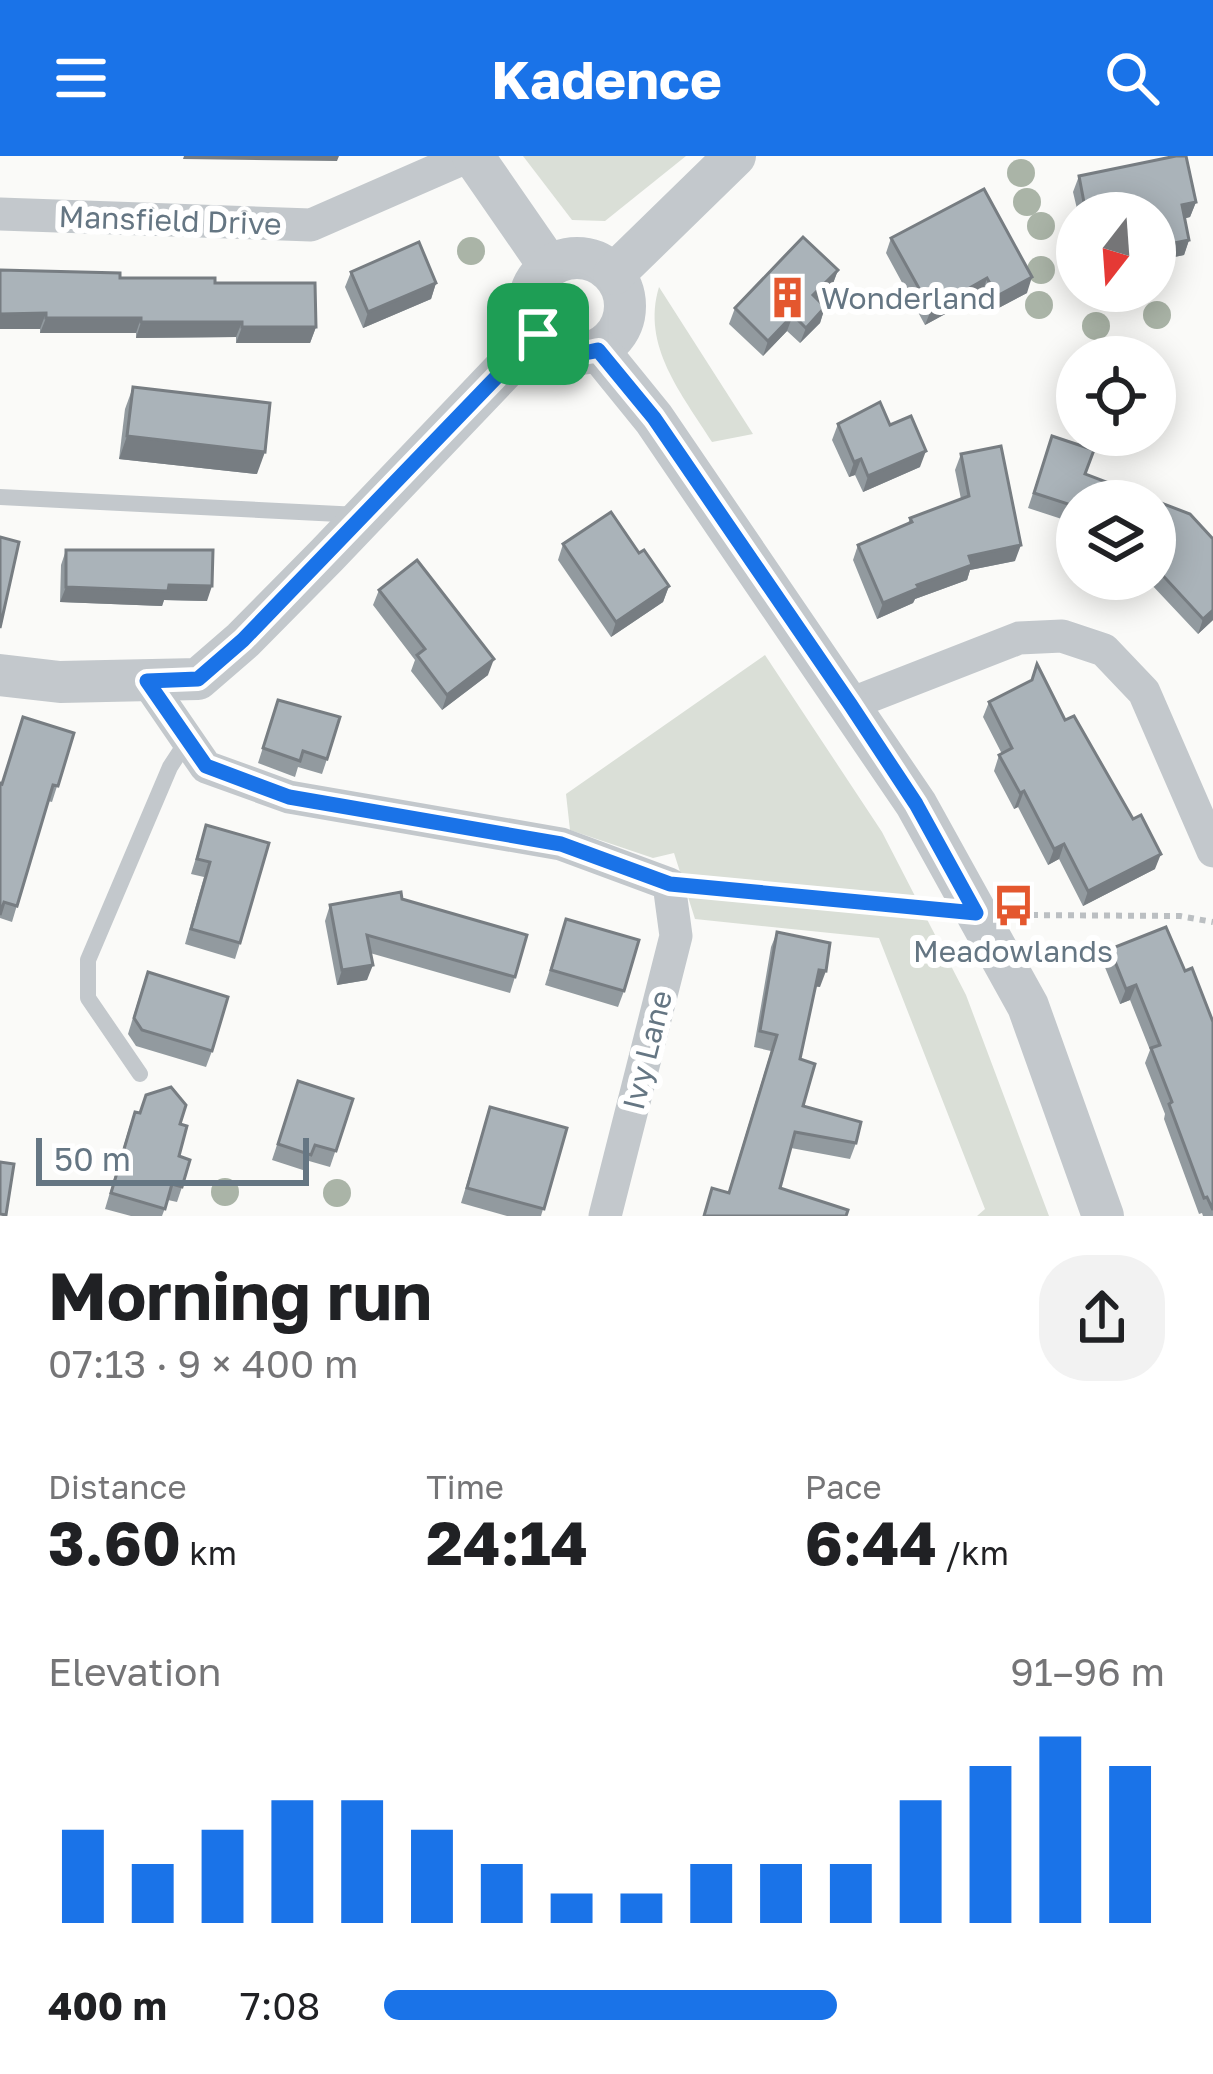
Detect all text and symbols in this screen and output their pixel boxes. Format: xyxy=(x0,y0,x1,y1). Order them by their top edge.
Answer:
icon: menu xyxy=(48,45,114,111)
icon: search xyxy=(1099,45,1165,111)
text: Kadence xyxy=(491,46,722,111)
north arrow xyxy=(1056,192,1176,312)
map controls xyxy=(1056,192,1176,600)
street label: Mansfield Drive xyxy=(58,198,282,242)
building icon: Wonderland xyxy=(764,275,810,321)
place label: Wonderland xyxy=(821,280,996,316)
pin xyxy=(487,283,589,385)
icon: arrive xyxy=(505,301,571,367)
button: locate xyxy=(1056,336,1176,456)
button: layers xyxy=(1056,480,1176,600)
bus stop icon: Meadowlands xyxy=(990,882,1036,928)
place label: Meadowlands xyxy=(913,933,1113,969)
street label: Ivy Lane xyxy=(615,987,679,1113)
scale bar xyxy=(36,1132,309,1185)
text: 50 m xyxy=(54,1139,131,1178)
text: Morning run xyxy=(48,1255,432,1335)
button: share xyxy=(1039,1255,1165,1381)
text: 07:13 · 9 × 400 m xyxy=(48,1340,358,1387)
text: Distance xyxy=(48,1467,187,1506)
text: Time xyxy=(426,1467,504,1506)
text: Pace xyxy=(805,1467,882,1506)
text: 3.60 xyxy=(48,1506,181,1578)
text: 24:14 xyxy=(426,1506,588,1578)
text: 6:44 xyxy=(805,1506,937,1578)
text: km xyxy=(181,1533,237,1572)
text: /km xyxy=(937,1533,1009,1572)
text: Elevation xyxy=(48,1648,221,1695)
text: 91–96 m xyxy=(1010,1648,1165,1695)
text: 400 m xyxy=(48,1982,167,2029)
text: 7:08 xyxy=(240,1982,320,2029)

